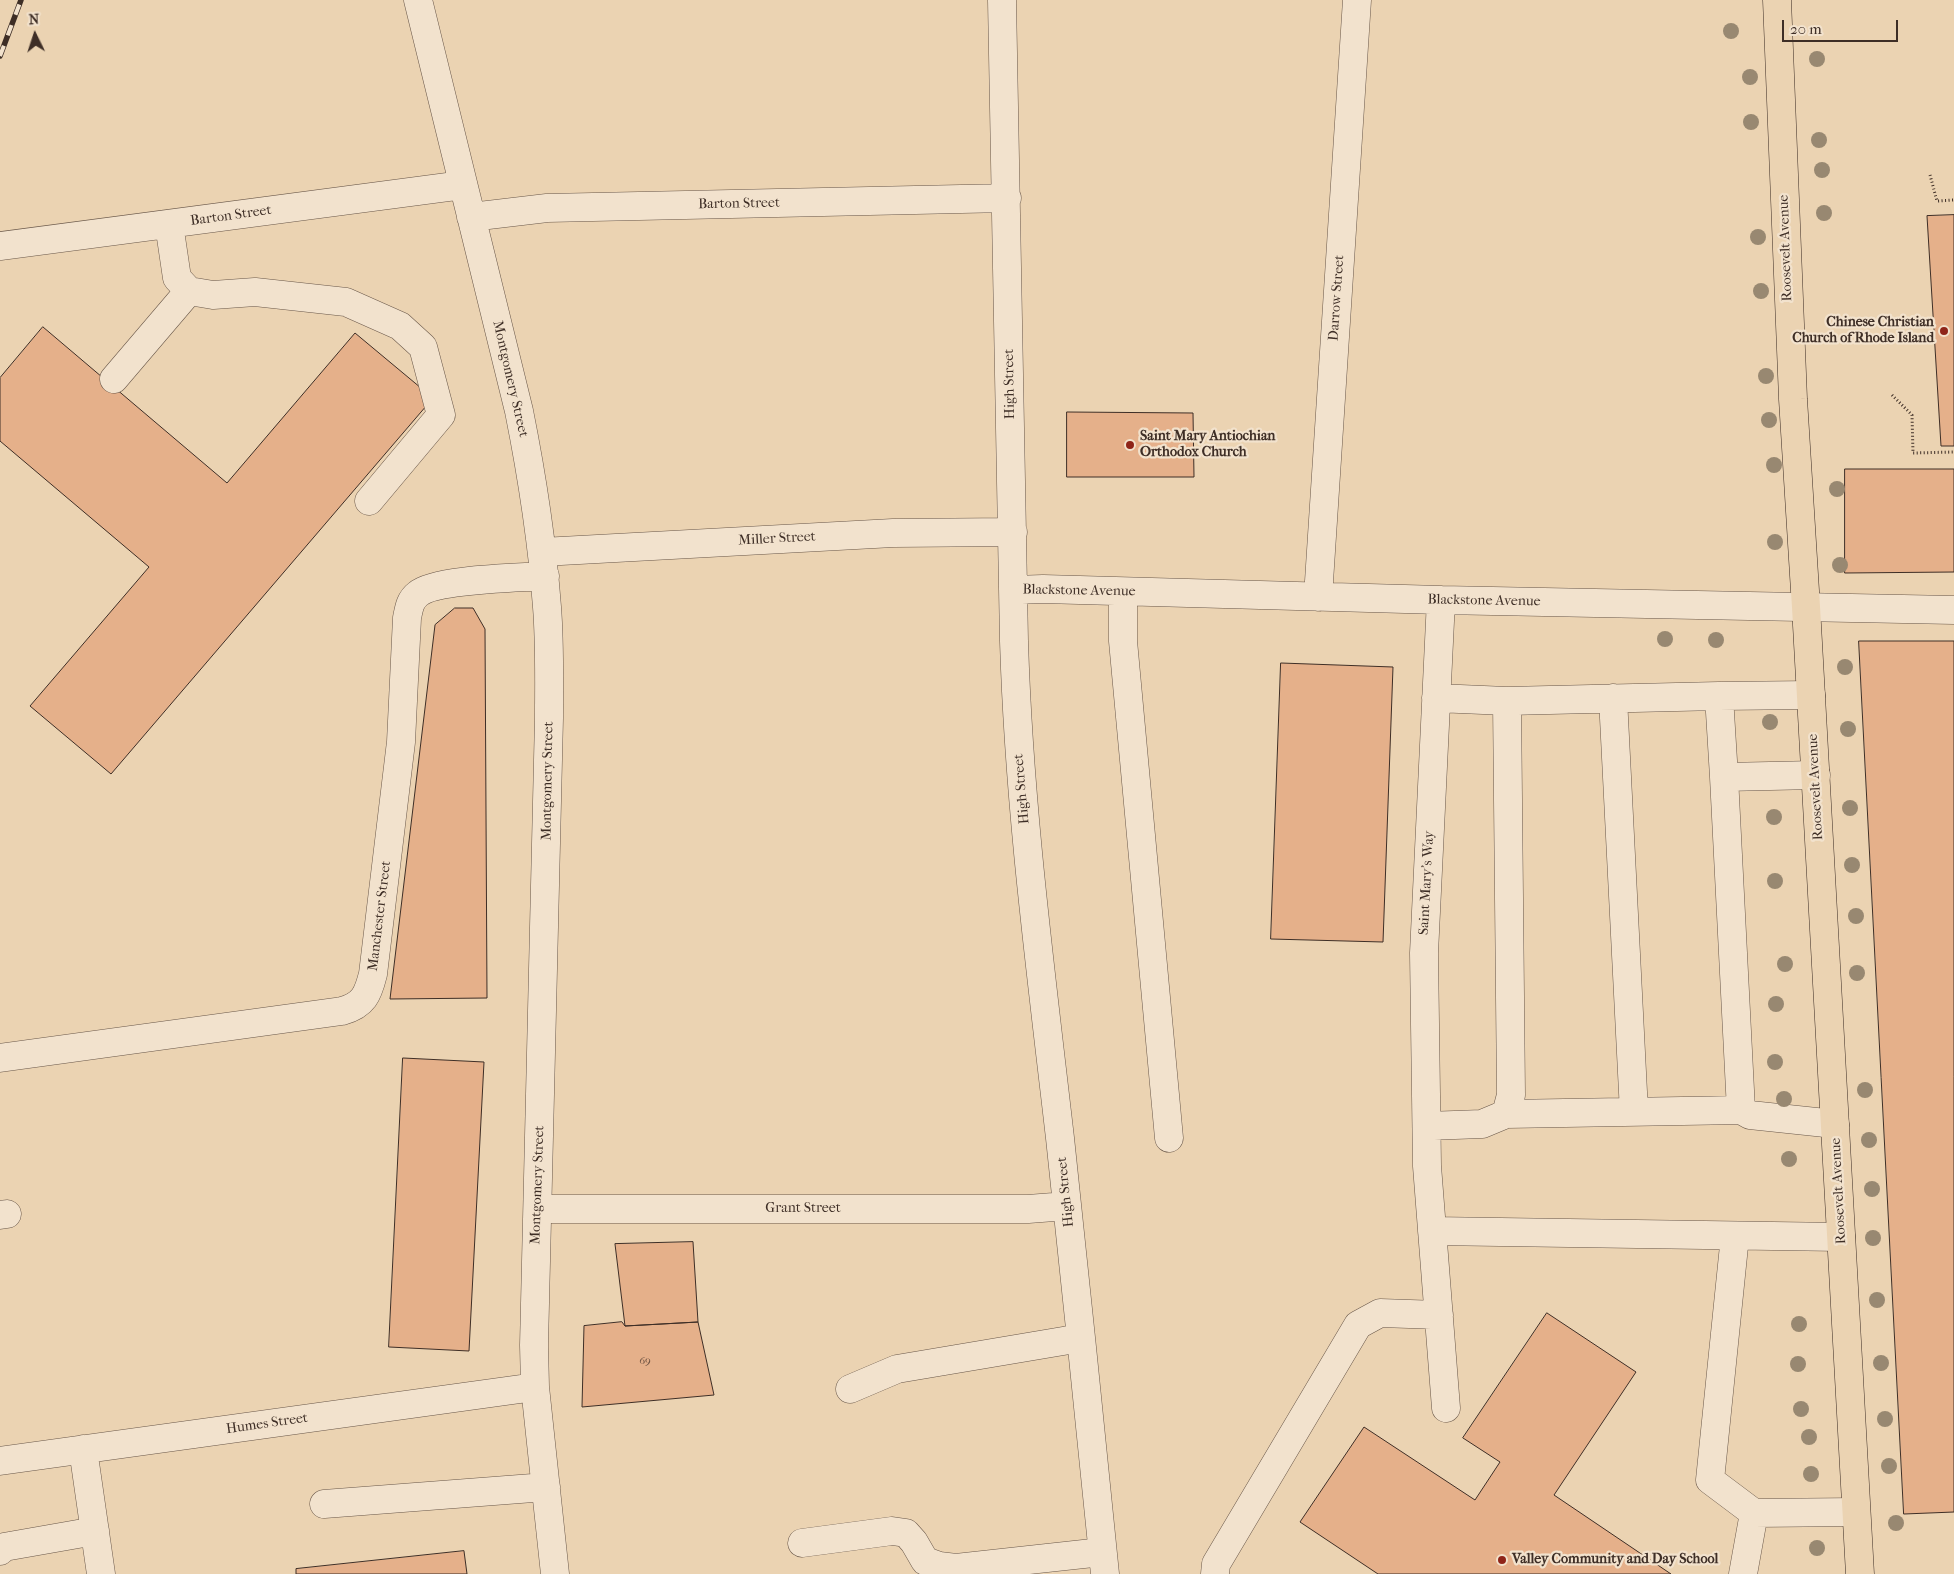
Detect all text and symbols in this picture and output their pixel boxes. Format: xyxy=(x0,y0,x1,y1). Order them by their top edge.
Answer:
north arrow xyxy=(10,10,60,60)
scale bar xyxy=(1784,10,1900,42)
text: N xyxy=(28,11,40,28)
text: 20 m xyxy=(1790,20,1822,38)
street label: Roosevelt Avenue xyxy=(1776,194,1796,302)
street label: Barton Street xyxy=(698,195,780,213)
street label: Barton Street xyxy=(189,202,273,230)
street label: Darrow Street xyxy=(1326,254,1348,342)
place label: Chinese Christian Church of Rhode Island xyxy=(1792,315,1934,348)
street label: Montgomery Street xyxy=(488,319,532,439)
marker: Chinese Christian Church of Rhode Island xyxy=(1938,325,1950,337)
street label: High Street xyxy=(1001,349,1019,419)
place label: Saint Mary Antiochian Orthodox Church xyxy=(1140,429,1276,462)
marker: Saint Mary Antiochian Orthodox Church xyxy=(1124,439,1136,451)
street label: Miller Street xyxy=(738,529,816,549)
street label: Blackstone Avenue xyxy=(1022,582,1136,600)
street label: Blackstone Avenue xyxy=(1427,592,1541,610)
street label: Montgomery Street xyxy=(539,721,557,841)
street label: Roosevelt Avenue xyxy=(1805,733,1827,841)
street label: High Street xyxy=(1011,753,1033,825)
street label: Saint Mary's Way xyxy=(1416,830,1438,936)
street label: Manchester Street xyxy=(365,860,395,972)
street label: Montgomery Street xyxy=(528,1125,548,1245)
street label: Roosevelt Avenue xyxy=(1828,1137,1850,1245)
street label: High Street xyxy=(1054,1156,1078,1228)
street label: Grant Street xyxy=(765,1201,841,1217)
house number: 69 xyxy=(639,1354,651,1368)
street label: Humes Street xyxy=(225,1410,309,1438)
place label: Valley Community and Day School xyxy=(1512,1552,1718,1568)
marker: Valley Community and Day School xyxy=(1496,1554,1508,1566)

